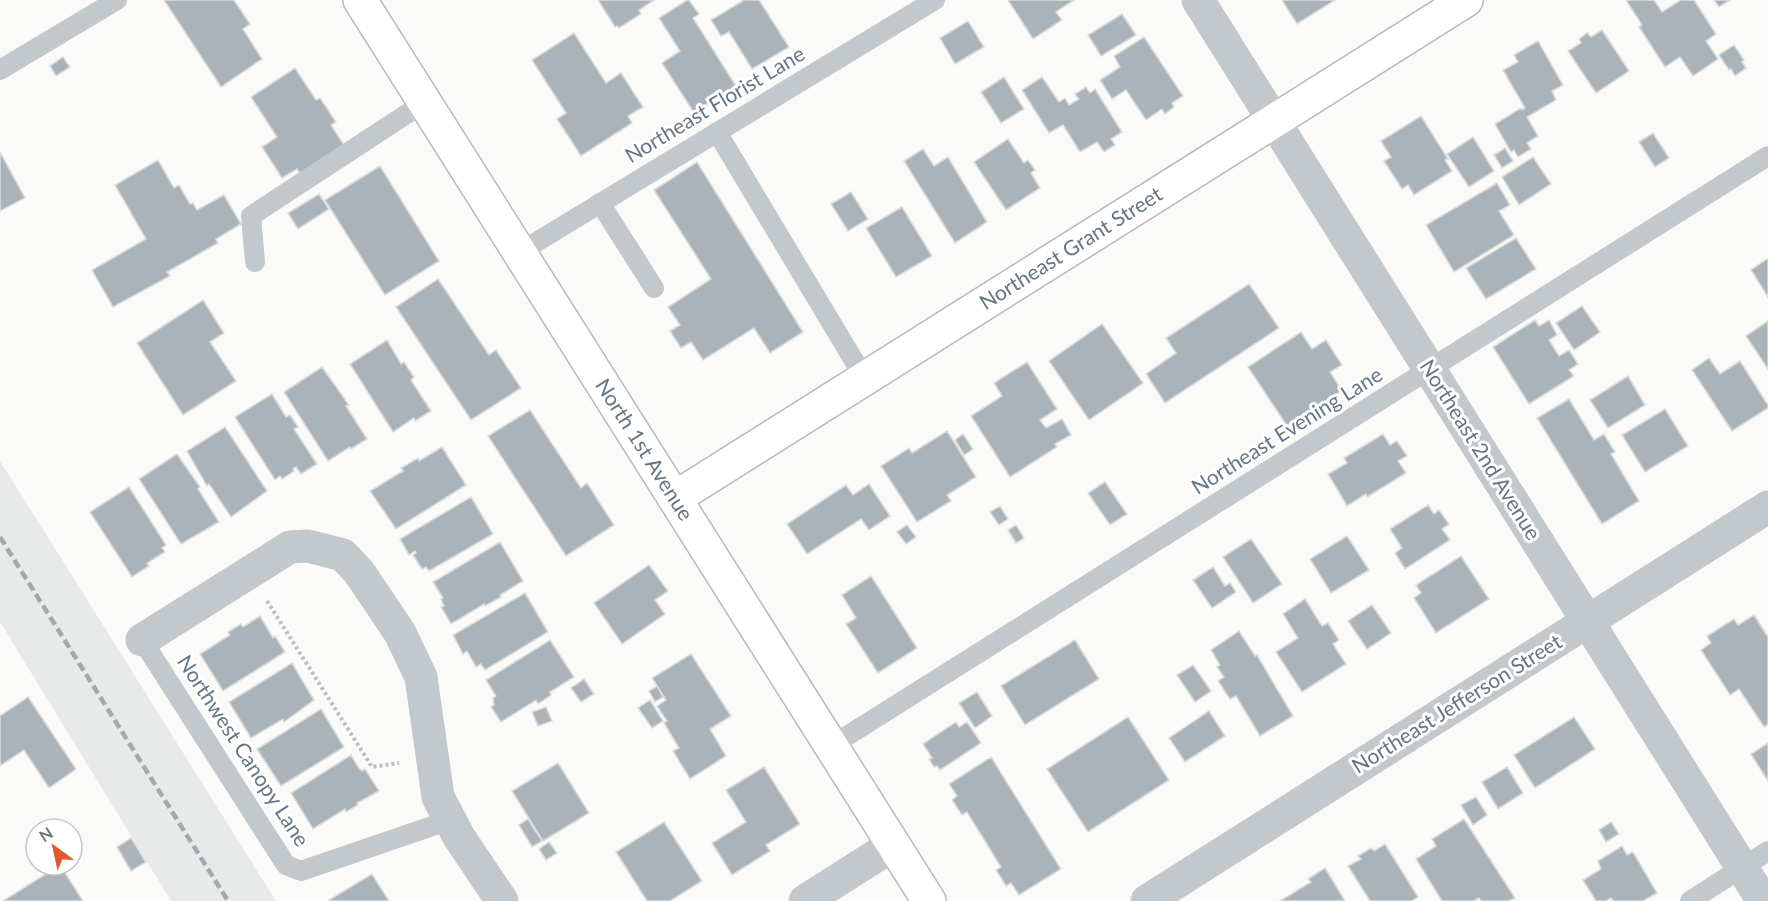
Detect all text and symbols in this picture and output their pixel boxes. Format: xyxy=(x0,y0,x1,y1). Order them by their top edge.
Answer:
street label: Northeast Florist Lane xyxy=(620,40,809,167)
street label: Northeast Grant Street xyxy=(974,180,1167,314)
street label: Northeast 2nd Avenue xyxy=(1416,354,1547,544)
street label: Northeast Evening Lane xyxy=(1186,361,1386,499)
street label: North 1st Avenue xyxy=(591,373,699,525)
street label: Northeast Jefferson Street xyxy=(1347,628,1566,778)
street label: Northwest Canopy Lane xyxy=(173,650,316,851)
north arrow xyxy=(24,817,84,877)
text: N xyxy=(35,823,56,845)

